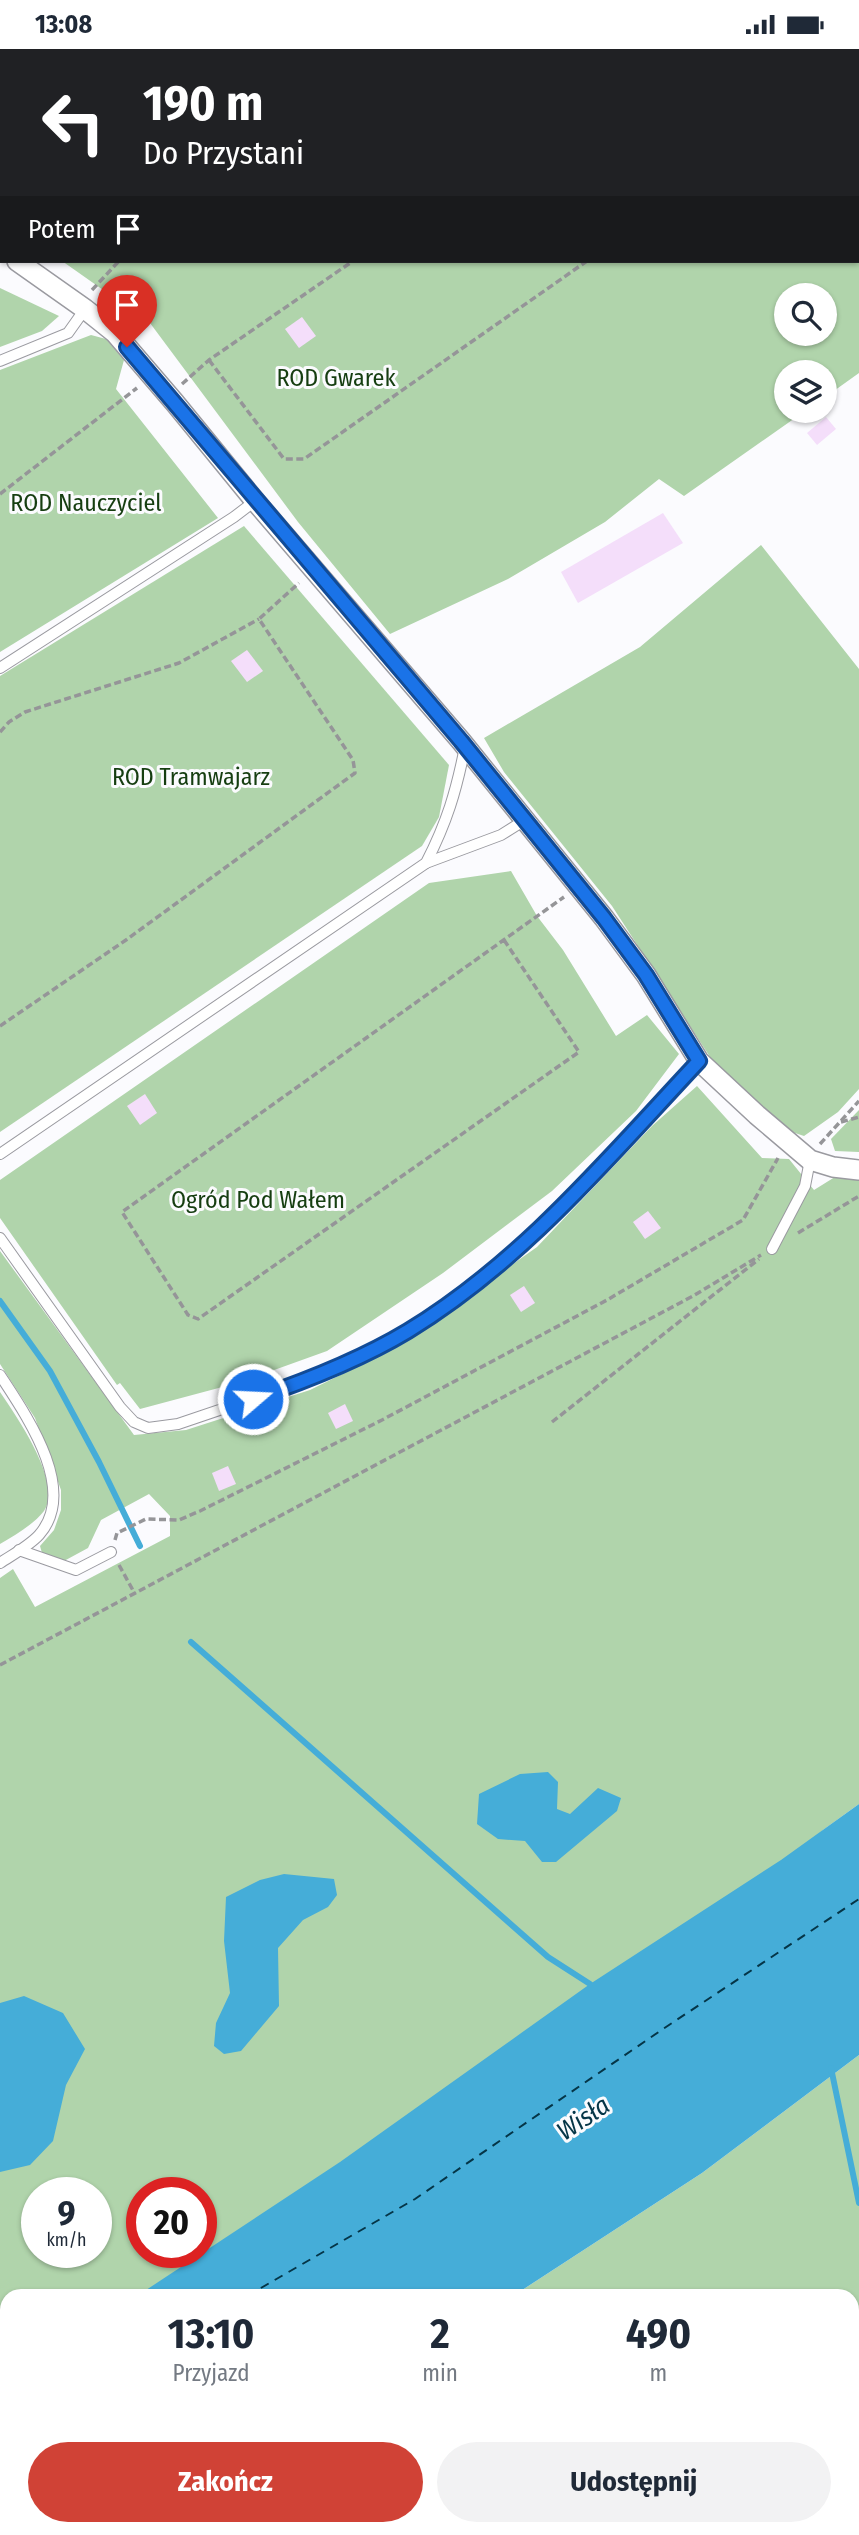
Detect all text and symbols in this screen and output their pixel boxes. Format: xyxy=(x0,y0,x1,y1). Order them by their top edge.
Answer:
text: 13:08 xyxy=(35,9,92,40)
text: 190 m xyxy=(143,74,263,133)
icon: left xyxy=(28,77,119,168)
text: Do Przystani xyxy=(143,134,304,172)
icon: arrive xyxy=(109,210,147,248)
text: Potem xyxy=(28,214,95,245)
pin xyxy=(97,275,157,347)
map controls xyxy=(774,283,837,423)
button: search xyxy=(774,283,837,346)
icon: arrive xyxy=(108,286,146,324)
button: layers xyxy=(774,360,837,423)
park label: ROD Gwarek xyxy=(276,364,396,392)
park label: ROD Nauczyciel xyxy=(10,489,162,517)
park label: ROD Tramwajarz xyxy=(112,763,270,791)
park label: Ogród Pod Wałem xyxy=(171,1186,345,1214)
position arrow xyxy=(216,1362,290,1436)
water label: Wisła xyxy=(551,2090,616,2147)
speed limit sign: 20 xyxy=(126,2177,217,2268)
text: 9 xyxy=(57,2192,76,2234)
text: km/h xyxy=(46,2229,87,2251)
text: 13:10 xyxy=(168,2309,254,2359)
text: 2 xyxy=(430,2309,450,2359)
text: 490 xyxy=(626,2309,691,2359)
text: Przyjazd xyxy=(173,2359,250,2387)
text: min xyxy=(422,2359,458,2387)
text: m xyxy=(650,2359,667,2387)
button: Zakończ xyxy=(28,2442,423,2522)
button: Udostępnij xyxy=(437,2442,831,2522)

